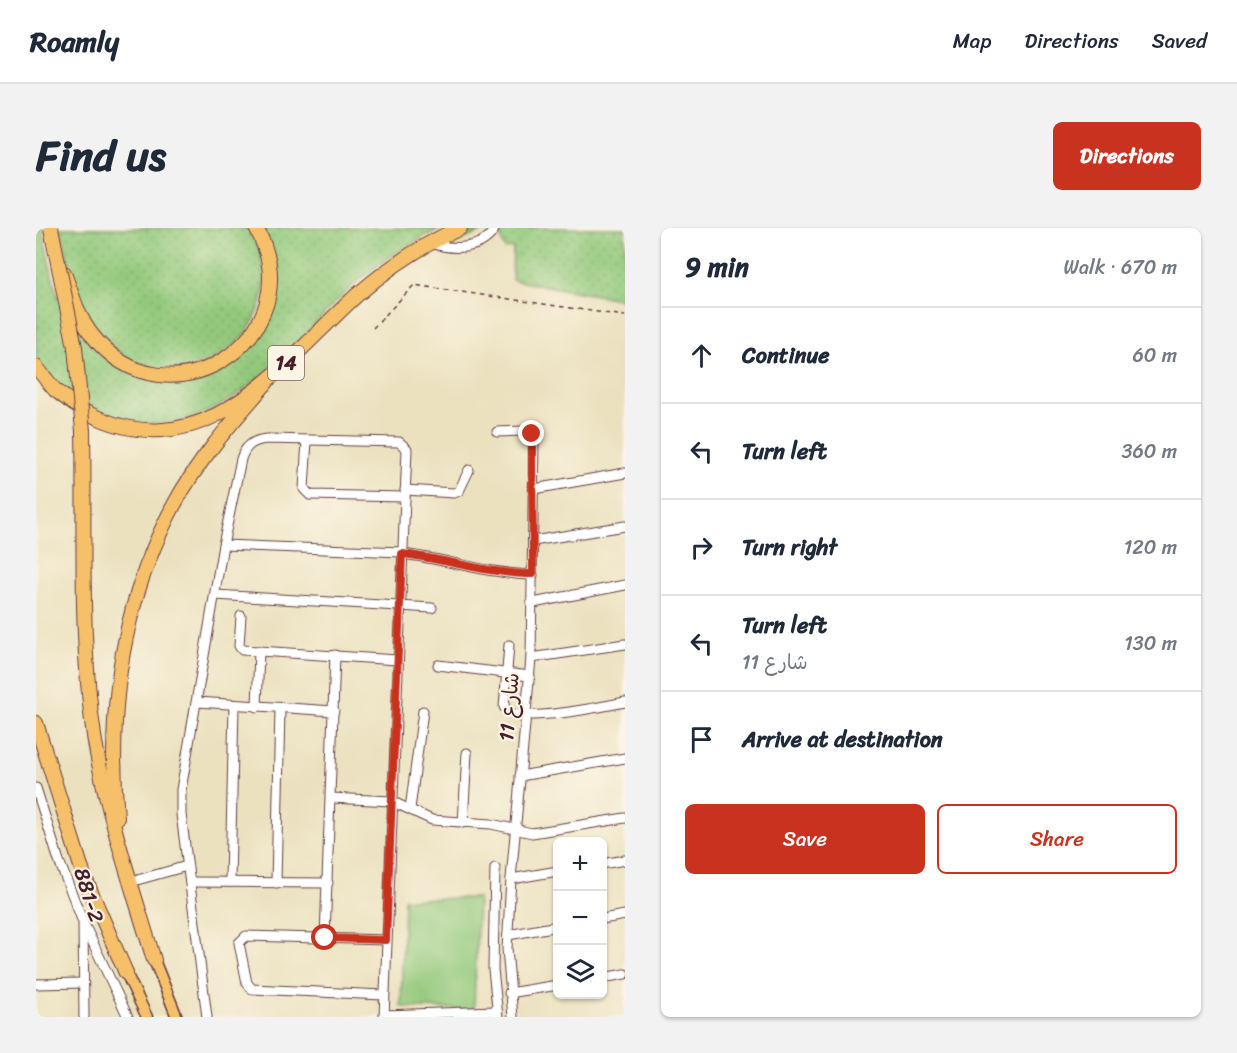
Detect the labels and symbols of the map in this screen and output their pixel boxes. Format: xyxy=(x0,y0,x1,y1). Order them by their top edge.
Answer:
road number: 14 xyxy=(268,346,304,380)
route end xyxy=(518,420,544,446)
street label: شارع 11 xyxy=(487,671,531,743)
street label: 881-2 xyxy=(63,863,115,927)
route start xyxy=(311,924,337,950)

